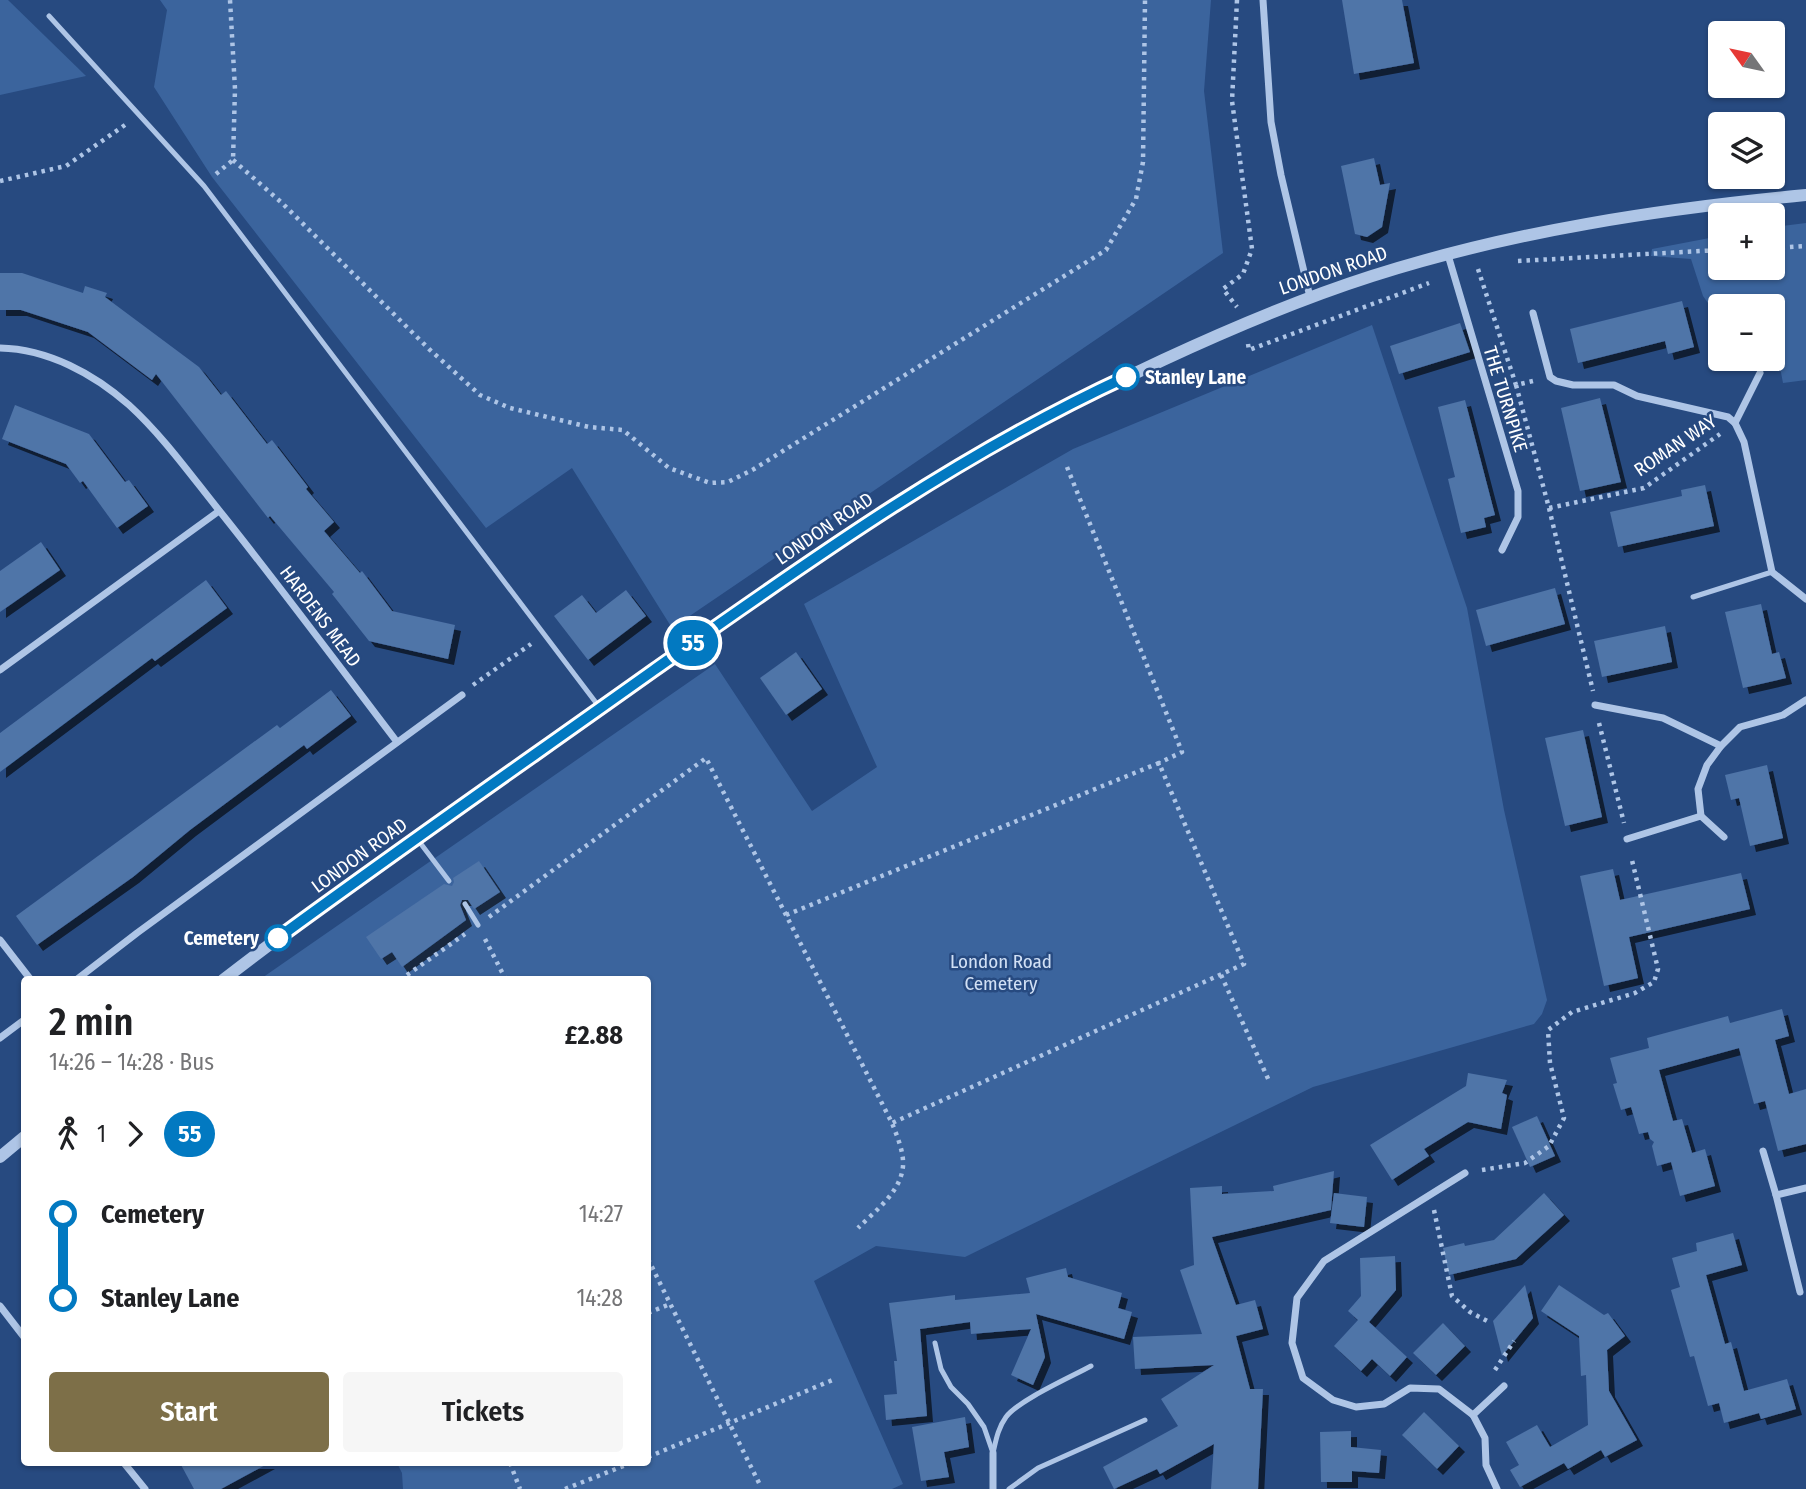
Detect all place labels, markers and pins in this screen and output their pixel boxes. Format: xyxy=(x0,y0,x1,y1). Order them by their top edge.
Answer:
marker: Stanley Lane xyxy=(1113,364,1139,390)
place label: Stanley Lane xyxy=(1145,366,1246,389)
marker: Cemetery xyxy=(265,925,291,951)
place label: Cemetery xyxy=(184,927,260,950)

